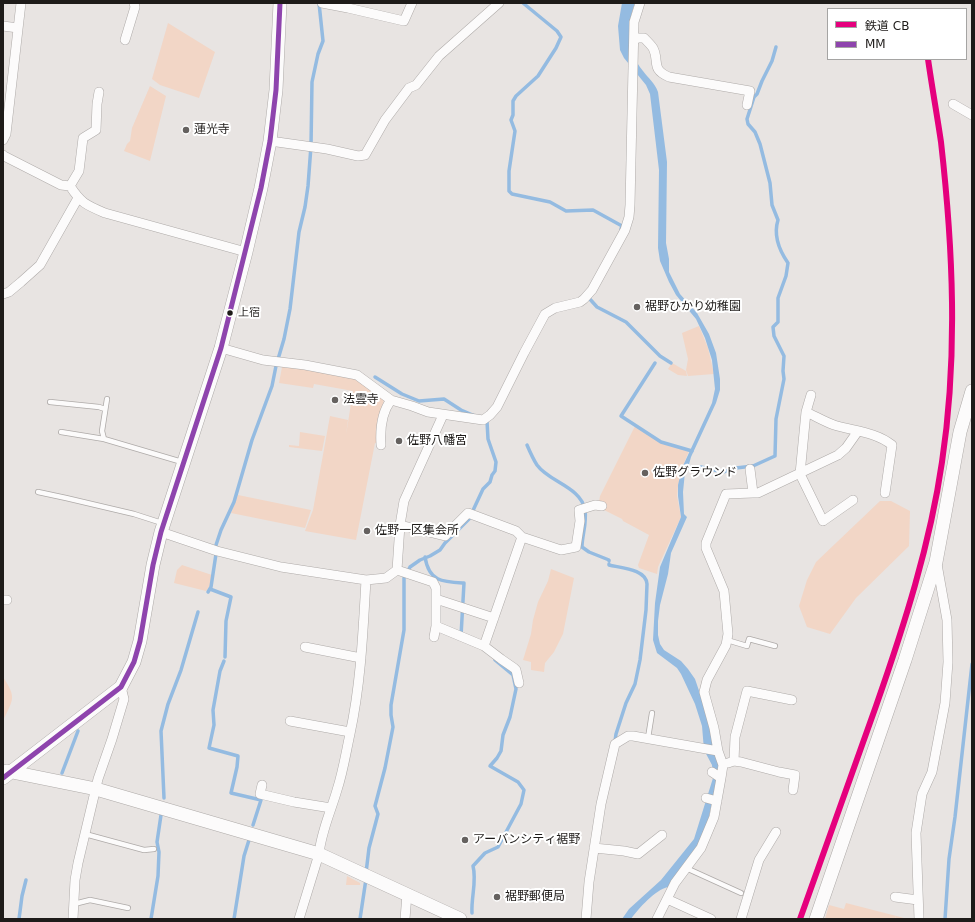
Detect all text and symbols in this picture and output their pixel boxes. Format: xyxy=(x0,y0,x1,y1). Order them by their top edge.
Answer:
legend xyxy=(827,8,967,60)
text: 鉄道 CB xyxy=(865,19,909,33)
text: MM xyxy=(865,37,886,51)
place label: 蓮光寺 xyxy=(194,123,230,137)
marker: 蓮光寺 xyxy=(181,125,191,135)
place label: 裾野ひかり幼稚園 xyxy=(645,300,741,314)
marker: 裾野ひかり幼稚園 xyxy=(632,302,642,312)
place label: 上宿 xyxy=(238,306,260,320)
marker: 上宿 xyxy=(225,308,235,318)
place label: 法雲寺 xyxy=(343,393,379,407)
marker: 法雲寺 xyxy=(330,395,340,405)
place label: 佐野八幡宮 xyxy=(407,434,467,448)
marker: 佐野八幡宮 xyxy=(394,436,404,446)
place label: 佐野グラウンド xyxy=(653,466,737,480)
marker: 佐野グラウンド xyxy=(640,468,650,478)
place label: 佐野一区集会所 xyxy=(375,524,459,538)
marker: 佐野一区集会所 xyxy=(362,526,372,536)
place label: アーバンシティ裾野 xyxy=(473,833,580,847)
marker: アーバンシティ裾野 xyxy=(460,835,470,845)
place label: 裾野郵便局 xyxy=(505,890,565,904)
marker: 裾野郵便局 xyxy=(492,892,502,902)

